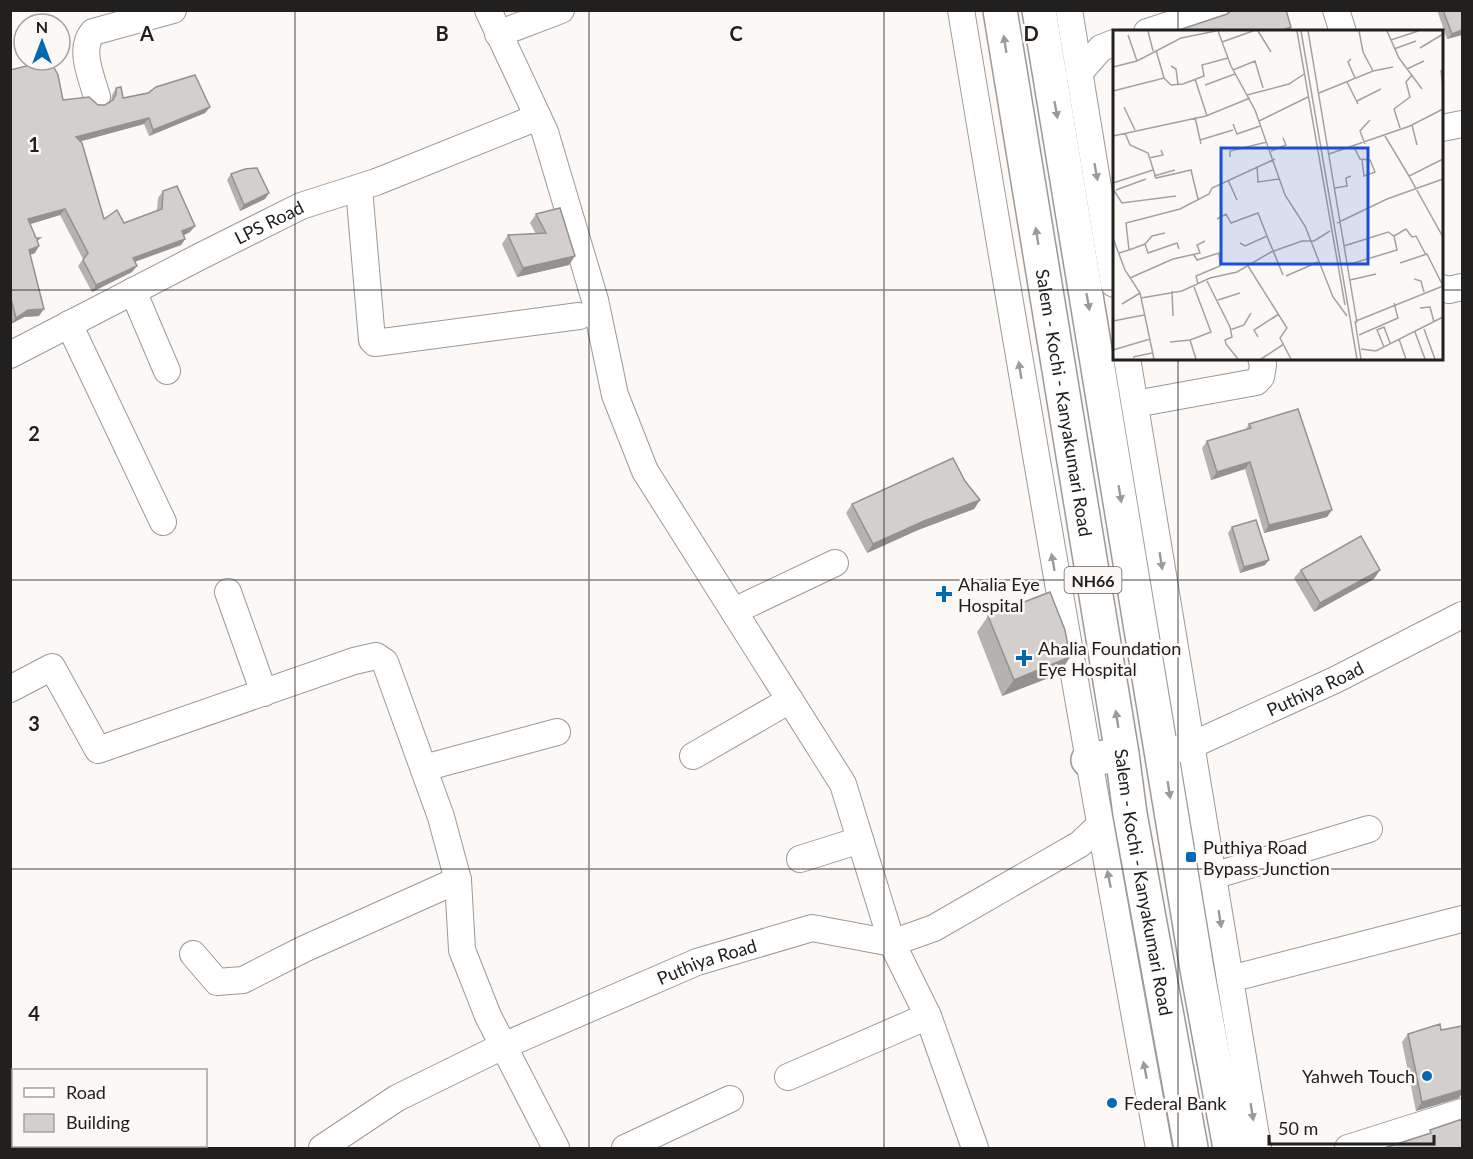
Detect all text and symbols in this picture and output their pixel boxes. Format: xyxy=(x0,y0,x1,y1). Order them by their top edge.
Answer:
north arrow xyxy=(12,12,72,72)
text: N xyxy=(36,17,48,36)
text: A xyxy=(139,21,154,45)
text: B xyxy=(435,21,449,45)
text: C xyxy=(729,21,743,45)
text: D xyxy=(1023,21,1039,45)
inset map xyxy=(1113,30,1443,360)
one-way arrow xyxy=(1000,34,1009,53)
one-way arrow xyxy=(1051,100,1060,119)
text: 1 xyxy=(28,132,40,156)
one-way arrow xyxy=(1091,162,1100,181)
street label: LPS Road xyxy=(231,196,307,249)
one-way arrow xyxy=(1032,226,1041,245)
street label: Salem - Kochi - Kanyakumari Road xyxy=(1032,267,1097,538)
one-way arrow xyxy=(1084,293,1093,312)
one-way arrow xyxy=(1015,361,1024,380)
text: 2 xyxy=(28,421,40,445)
one-way arrow xyxy=(1116,485,1125,504)
one-way arrow xyxy=(1157,552,1166,571)
one-way arrow xyxy=(1048,553,1057,572)
road number: NH66 xyxy=(1064,567,1122,593)
place label: Ahalia Eye Hospital xyxy=(958,573,1040,616)
marker: Ahalia Eye Hospital xyxy=(935,585,953,603)
place label: Ahalia Foundation Eye Hospital xyxy=(1038,637,1181,680)
marker: Ahalia Foundation Eye Hospital xyxy=(1015,649,1033,667)
street label: Puthiya Road xyxy=(1263,656,1367,721)
one-way arrow xyxy=(1112,709,1121,728)
text: 3 xyxy=(28,711,40,735)
street label: Salem - Kochi - Kanyakumari Road xyxy=(1110,747,1178,1017)
one-way arrow xyxy=(1164,781,1173,800)
place label: Puthiya Road Bypass Junction xyxy=(1203,836,1330,879)
marker: Puthiya Road Bypass Junction xyxy=(1184,850,1198,864)
one-way arrow xyxy=(1104,869,1113,888)
one-way arrow xyxy=(1216,910,1225,929)
street label: Puthiya Road xyxy=(653,934,759,989)
text: 4 xyxy=(28,1001,40,1025)
one-way arrow xyxy=(1140,1061,1149,1080)
place label: Yahweh Touch xyxy=(1302,1065,1415,1087)
legend xyxy=(12,1069,207,1147)
marker: Yahweh Touch xyxy=(1420,1069,1434,1083)
text: Road xyxy=(66,1081,106,1103)
place label: Federal Bank xyxy=(1124,1092,1227,1114)
marker: Federal Bank xyxy=(1105,1096,1119,1110)
one-way arrow xyxy=(1248,1102,1257,1121)
scale bar xyxy=(1269,1108,1434,1146)
text: Building xyxy=(66,1111,130,1133)
text: 50 m xyxy=(1278,1117,1318,1139)

